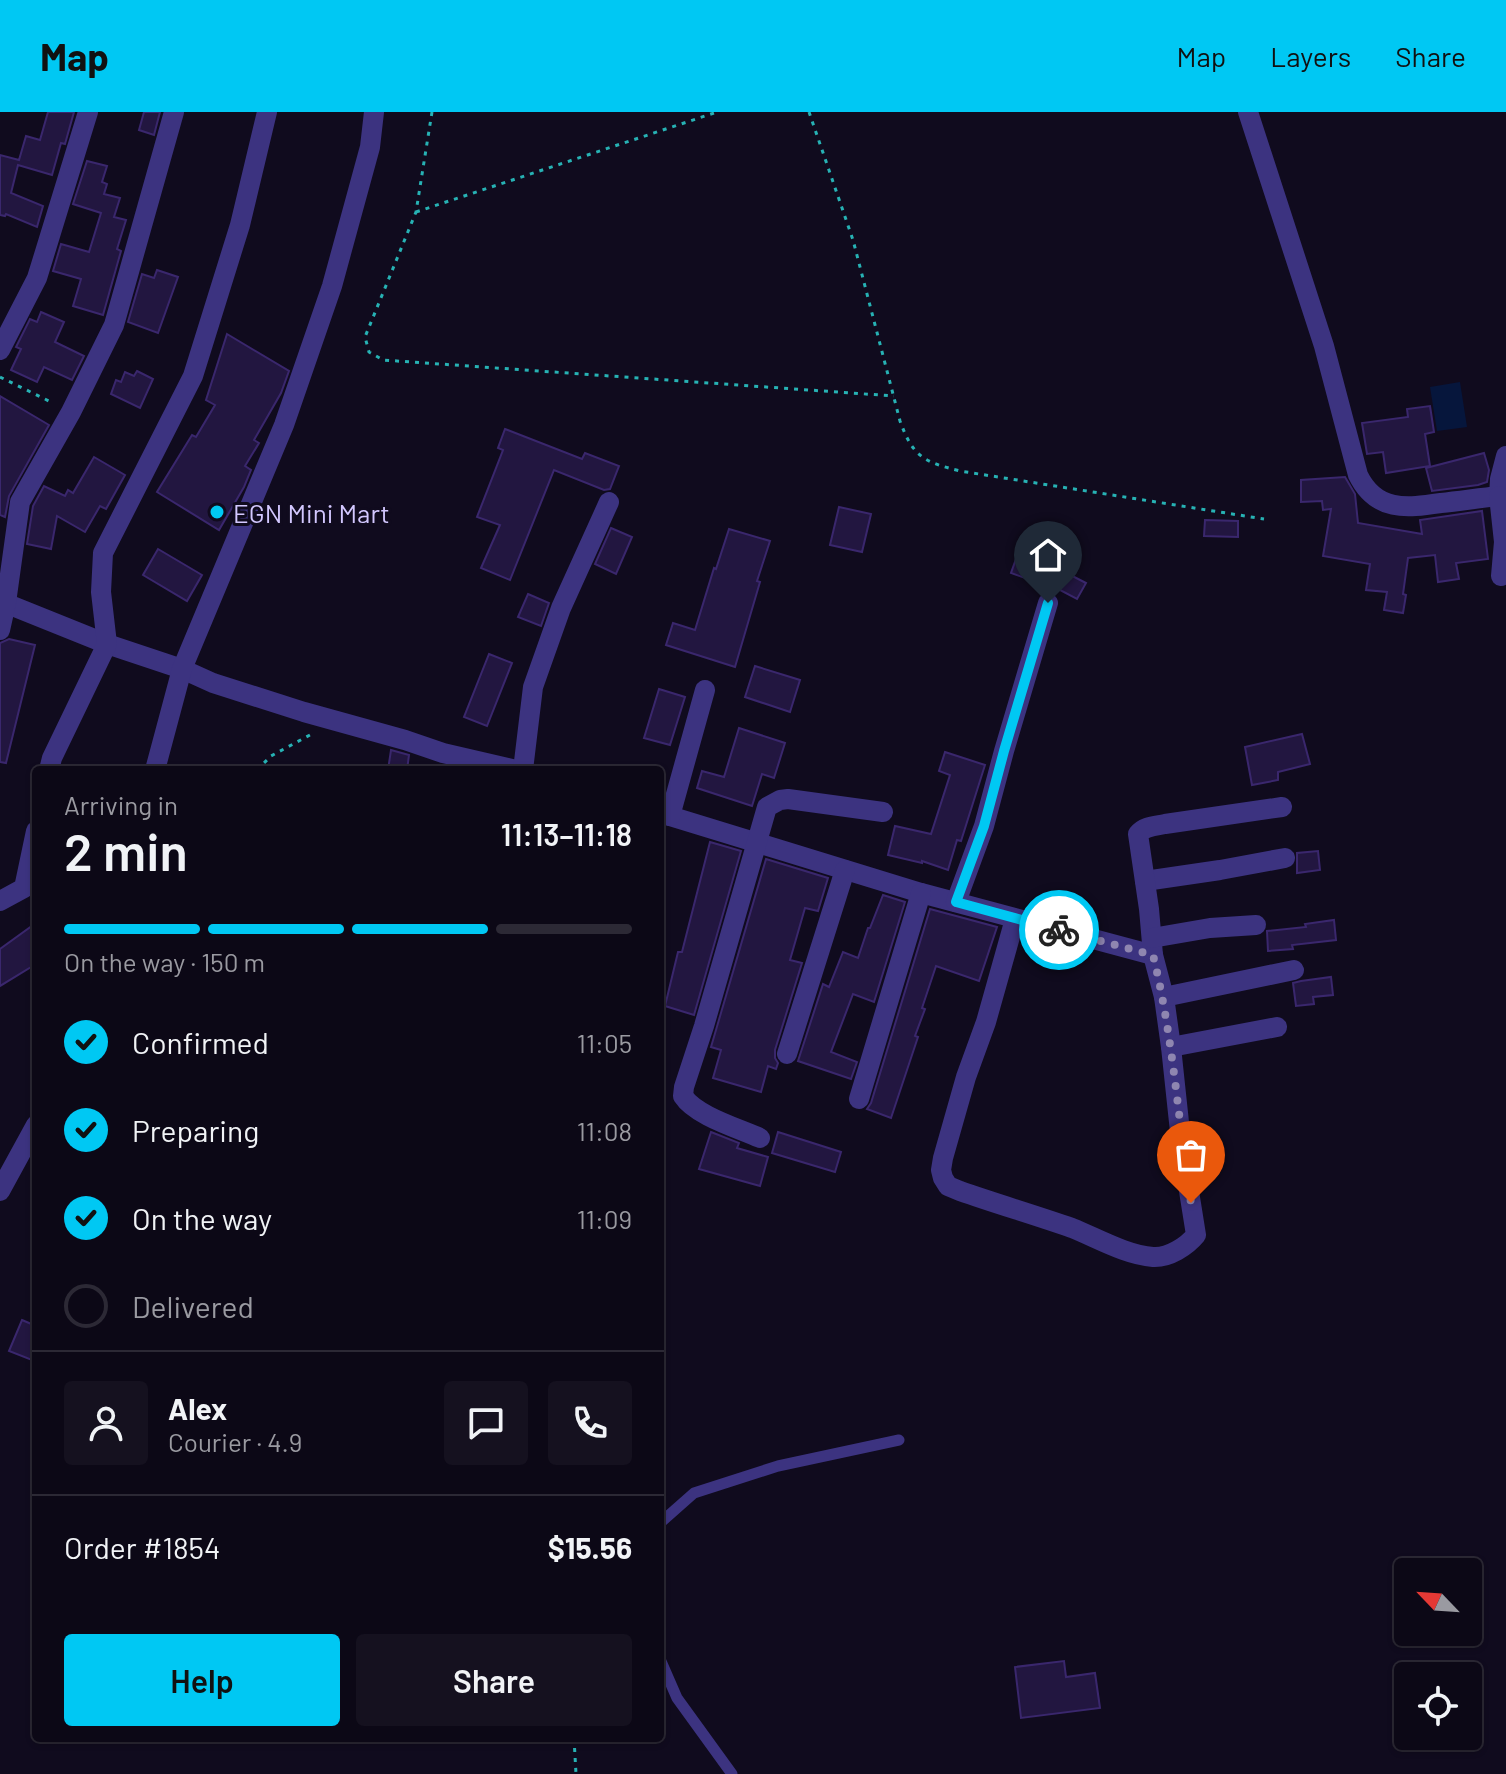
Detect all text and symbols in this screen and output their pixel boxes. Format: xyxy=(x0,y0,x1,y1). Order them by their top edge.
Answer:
text: Map xyxy=(40,33,109,79)
text: Map xyxy=(1176,39,1226,73)
text: Layers xyxy=(1270,39,1351,73)
text: Share xyxy=(1395,39,1466,73)
place label: EGN Mini Mart xyxy=(233,497,390,528)
marker: EGN Mini Mart xyxy=(208,503,226,521)
pin xyxy=(1014,521,1082,603)
icon: home xyxy=(1026,533,1070,577)
text: Arriving in xyxy=(64,789,178,820)
text: 11:13–11:18 xyxy=(501,816,632,852)
text: 2 min xyxy=(64,819,188,881)
courier xyxy=(1019,890,1099,970)
icon: bike xyxy=(1037,908,1081,952)
text: On the way · 150 m xyxy=(64,946,265,977)
icon: check xyxy=(64,1020,108,1064)
text: Confirmed xyxy=(132,1024,269,1060)
text: 11:05 xyxy=(577,1027,632,1058)
icon: check xyxy=(64,1108,108,1152)
text: Preparing xyxy=(132,1112,259,1148)
text: 11:08 xyxy=(577,1115,632,1146)
pin xyxy=(1157,1121,1225,1203)
icon: bag xyxy=(1169,1133,1213,1177)
icon: check xyxy=(64,1196,108,1240)
text: On the way xyxy=(132,1200,272,1236)
text: 11:09 xyxy=(577,1203,632,1234)
text: Delivered xyxy=(132,1288,254,1324)
button: person xyxy=(64,1381,148,1465)
button: chat xyxy=(444,1381,528,1465)
button: phone xyxy=(548,1381,632,1465)
text: Alex xyxy=(168,1390,227,1426)
text: Courier · 4.9 xyxy=(168,1426,302,1457)
text: Order #1854 xyxy=(64,1529,221,1565)
text: $15.56 xyxy=(548,1529,632,1565)
north arrow xyxy=(1394,1558,1482,1646)
map controls xyxy=(1394,1558,1482,1750)
button: Help xyxy=(64,1634,340,1726)
button: Share xyxy=(356,1634,632,1726)
button: locate xyxy=(1394,1662,1482,1750)

